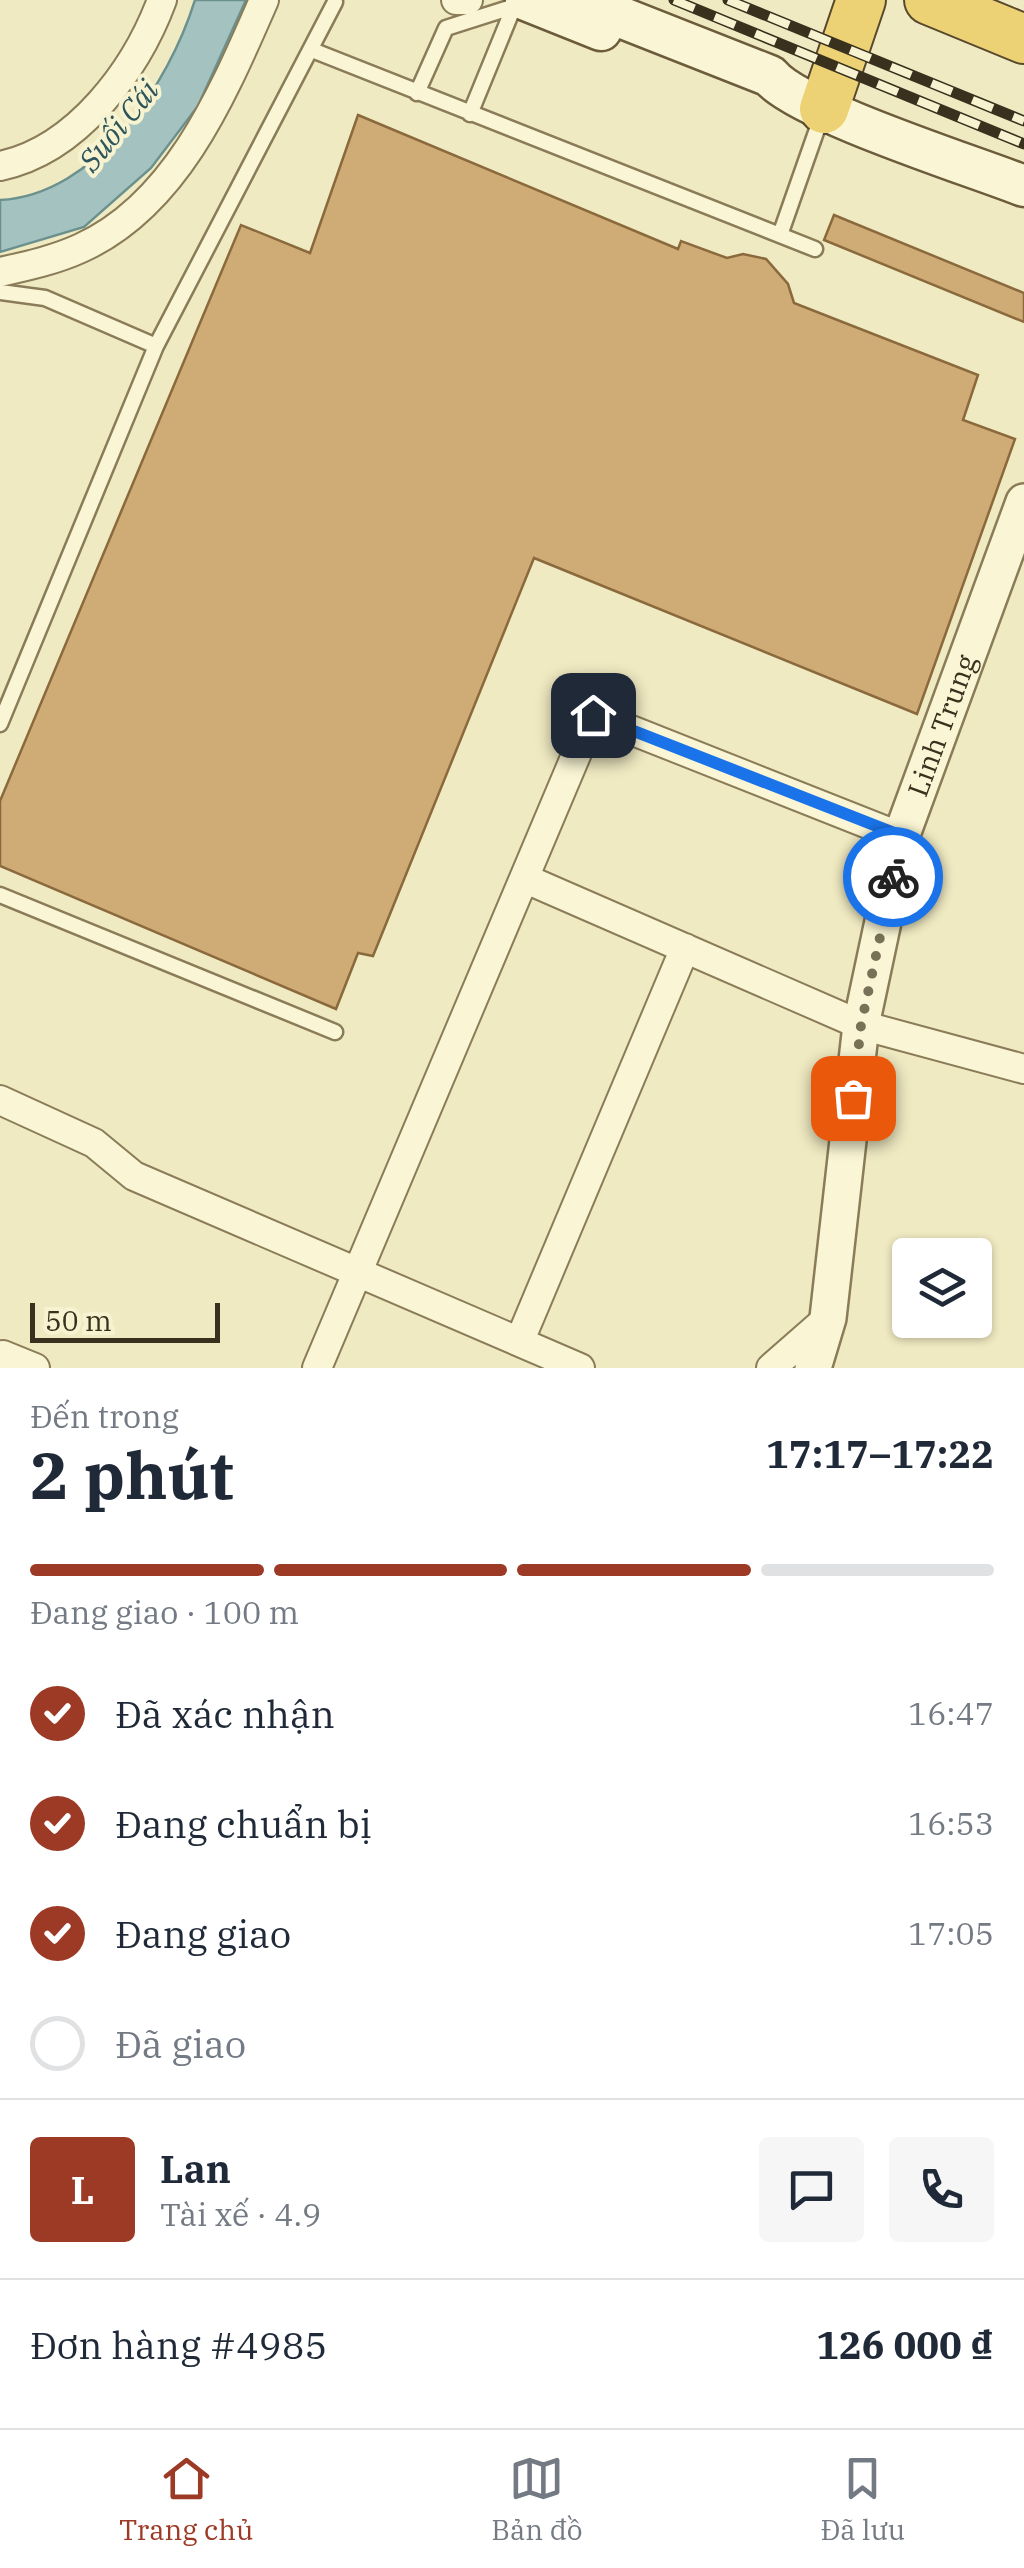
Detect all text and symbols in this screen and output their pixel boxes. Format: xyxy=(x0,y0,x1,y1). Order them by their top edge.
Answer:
water label: Suối Cái xyxy=(69,71,166,179)
street label: Linh Trung xyxy=(898,649,984,802)
pin xyxy=(551,673,636,758)
icon: home xyxy=(566,688,621,743)
courier xyxy=(843,827,943,927)
icon: bike xyxy=(866,850,921,905)
pin xyxy=(811,1056,896,1141)
icon: bag xyxy=(826,1071,881,1126)
map controls xyxy=(892,1238,992,1338)
button: layers xyxy=(892,1238,992,1338)
scale bar xyxy=(30,1298,220,1342)
text: 50 m xyxy=(45,1302,112,1339)
text: Đến trong xyxy=(30,1395,179,1437)
text: 17:17–17:22 xyxy=(766,1429,994,1478)
text: 2 phút xyxy=(30,1432,234,1517)
text: Đang giao · 100 m xyxy=(30,1591,299,1633)
icon: check xyxy=(30,1686,85,1741)
text: Đã xác nhận xyxy=(115,1689,335,1738)
text: 16:47 xyxy=(908,1692,994,1734)
icon: check xyxy=(30,1796,85,1851)
text: Đang chuẩn bị xyxy=(115,1799,372,1848)
text: 16:53 xyxy=(908,1802,994,1844)
icon: check xyxy=(30,1906,85,1961)
text: Đang giao xyxy=(115,1909,291,1958)
text: 17:05 xyxy=(908,1912,994,1954)
text: Đã giao xyxy=(115,2019,246,2068)
button: chat xyxy=(759,2137,864,2242)
button: phone xyxy=(889,2137,994,2242)
text: Lan xyxy=(160,2144,231,2193)
text: L xyxy=(71,2165,94,2214)
text: Tài xế · 4.9 xyxy=(160,2193,321,2235)
text: Đơn hàng #4985 xyxy=(30,2320,327,2369)
text: 126 000 ₫ xyxy=(816,2320,994,2369)
tab: Trang chủ xyxy=(119,2451,253,2548)
tab: Bản đồ xyxy=(491,2451,583,2548)
tab: Đã lưu xyxy=(820,2451,905,2548)

